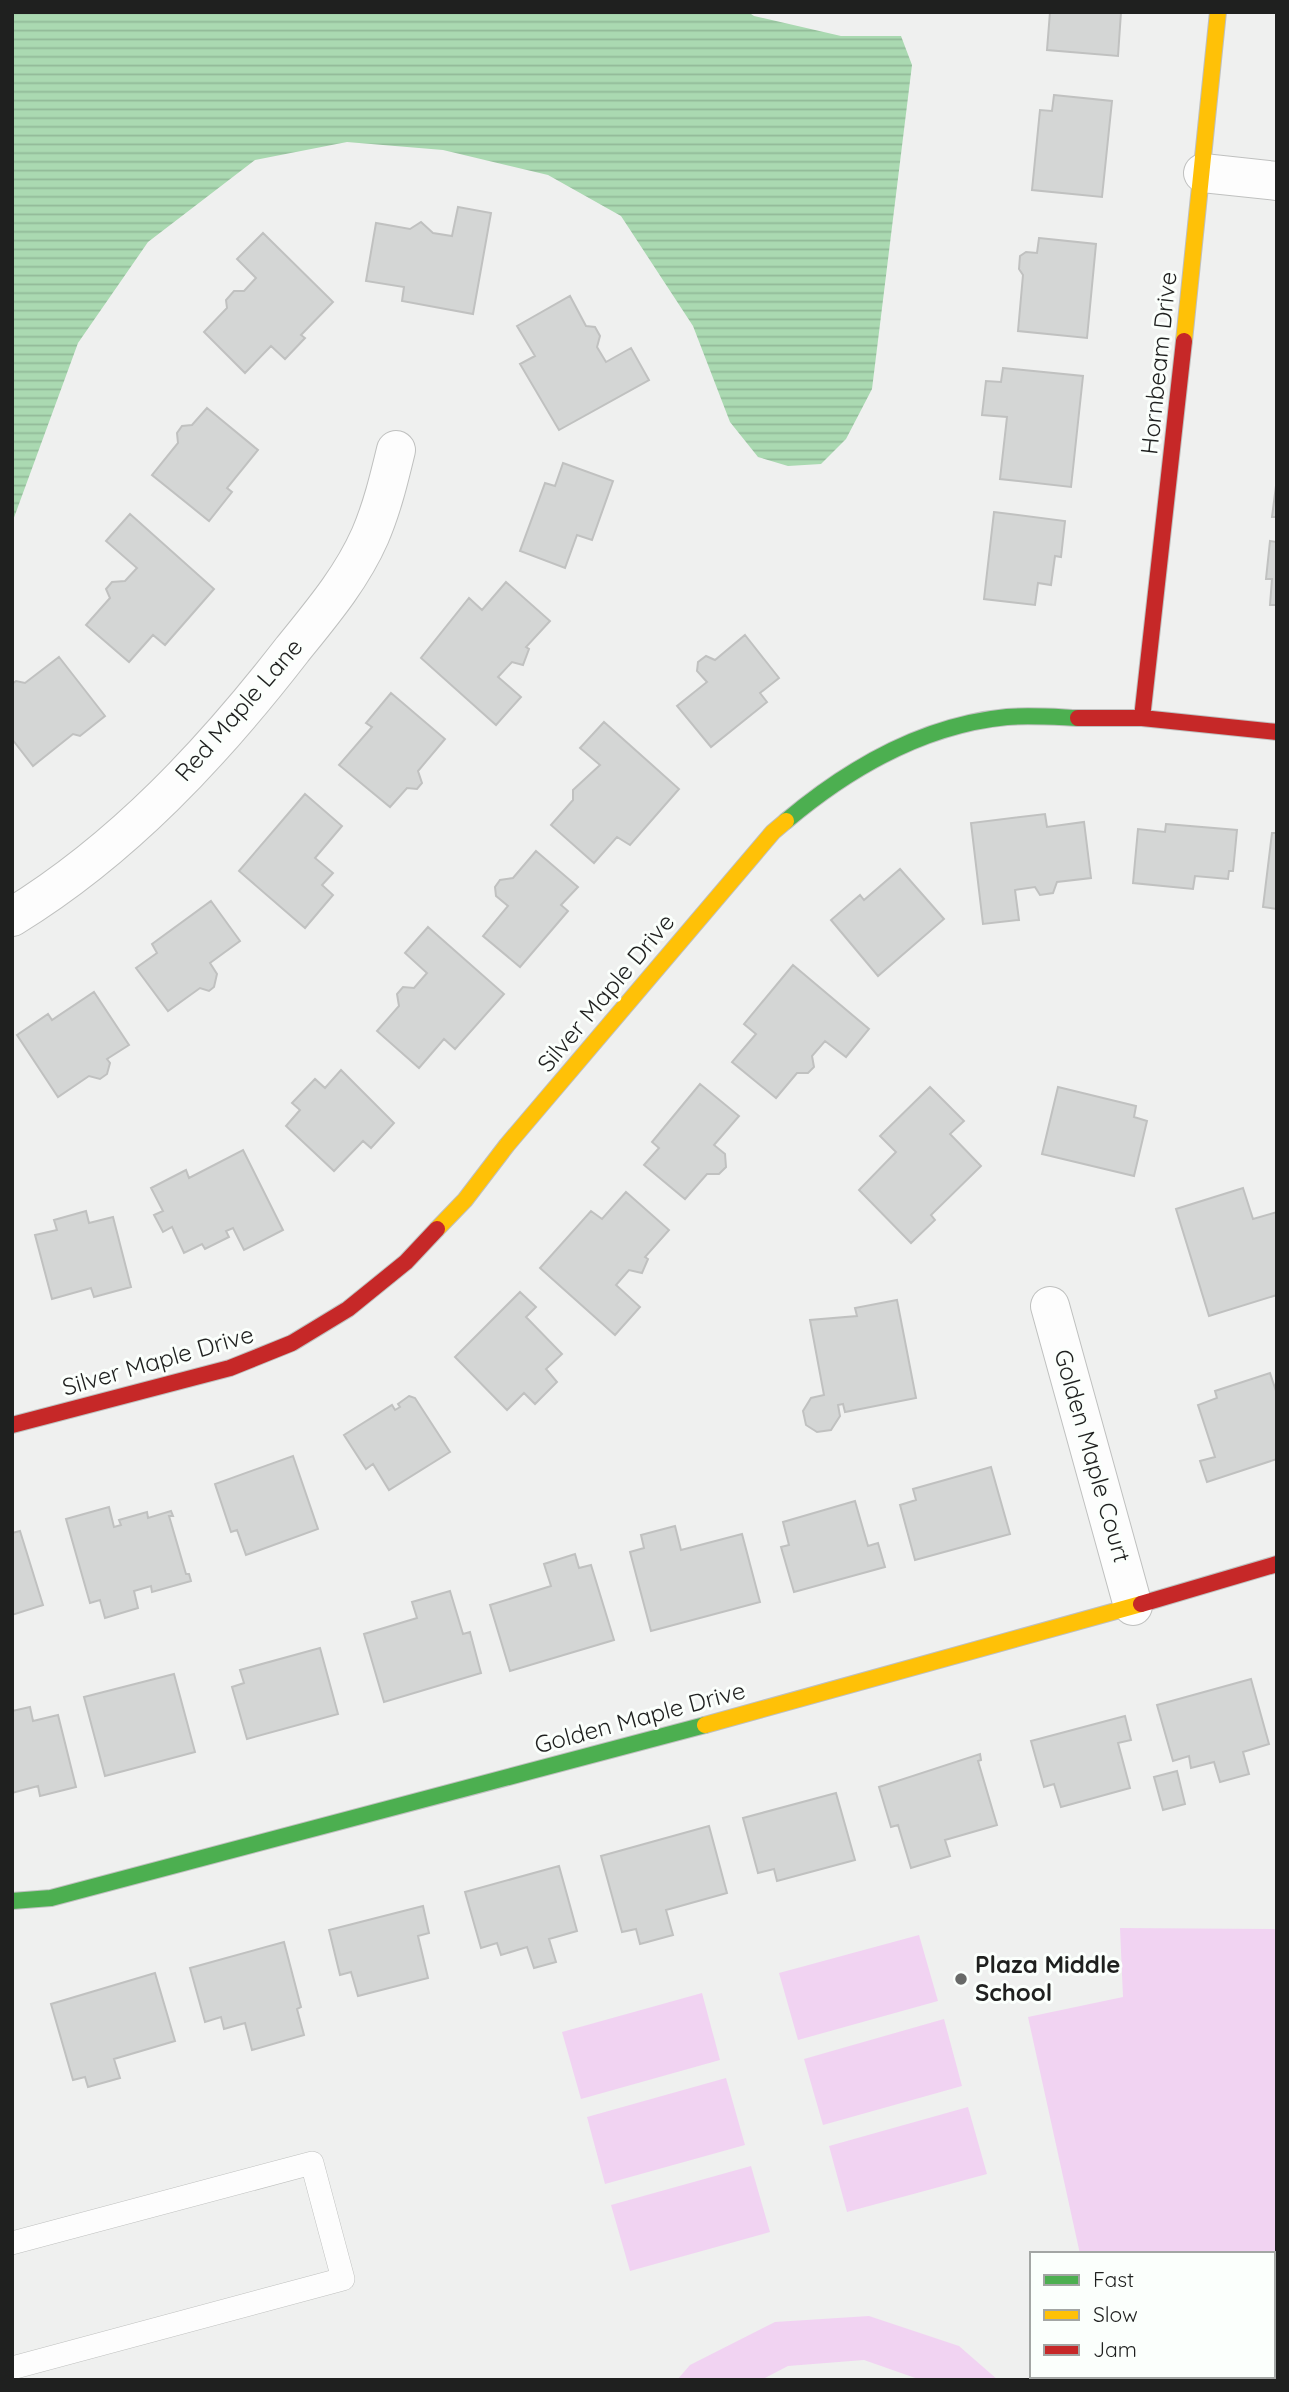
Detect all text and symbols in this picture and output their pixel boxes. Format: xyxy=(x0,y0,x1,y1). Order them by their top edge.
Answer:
street label: Hornbeam Drive xyxy=(1133,270,1183,456)
street label: Red Maple Lane xyxy=(168,632,309,787)
street label: Silver Maple Drive xyxy=(530,907,680,1078)
street label: Silver Maple Drive xyxy=(59,1318,257,1402)
street label: Golden Maple Court xyxy=(1048,1346,1138,1566)
street label: Golden Maple Drive xyxy=(531,1674,748,1760)
place label: Plaza Middle School xyxy=(975,1949,1120,2007)
marker: Plaza Middle School xyxy=(953,1971,969,1987)
legend xyxy=(1030,2252,1275,2378)
text: Fast xyxy=(1093,2266,1134,2292)
text: Slow xyxy=(1093,2301,1138,2327)
text: Jam xyxy=(1093,2336,1137,2362)

